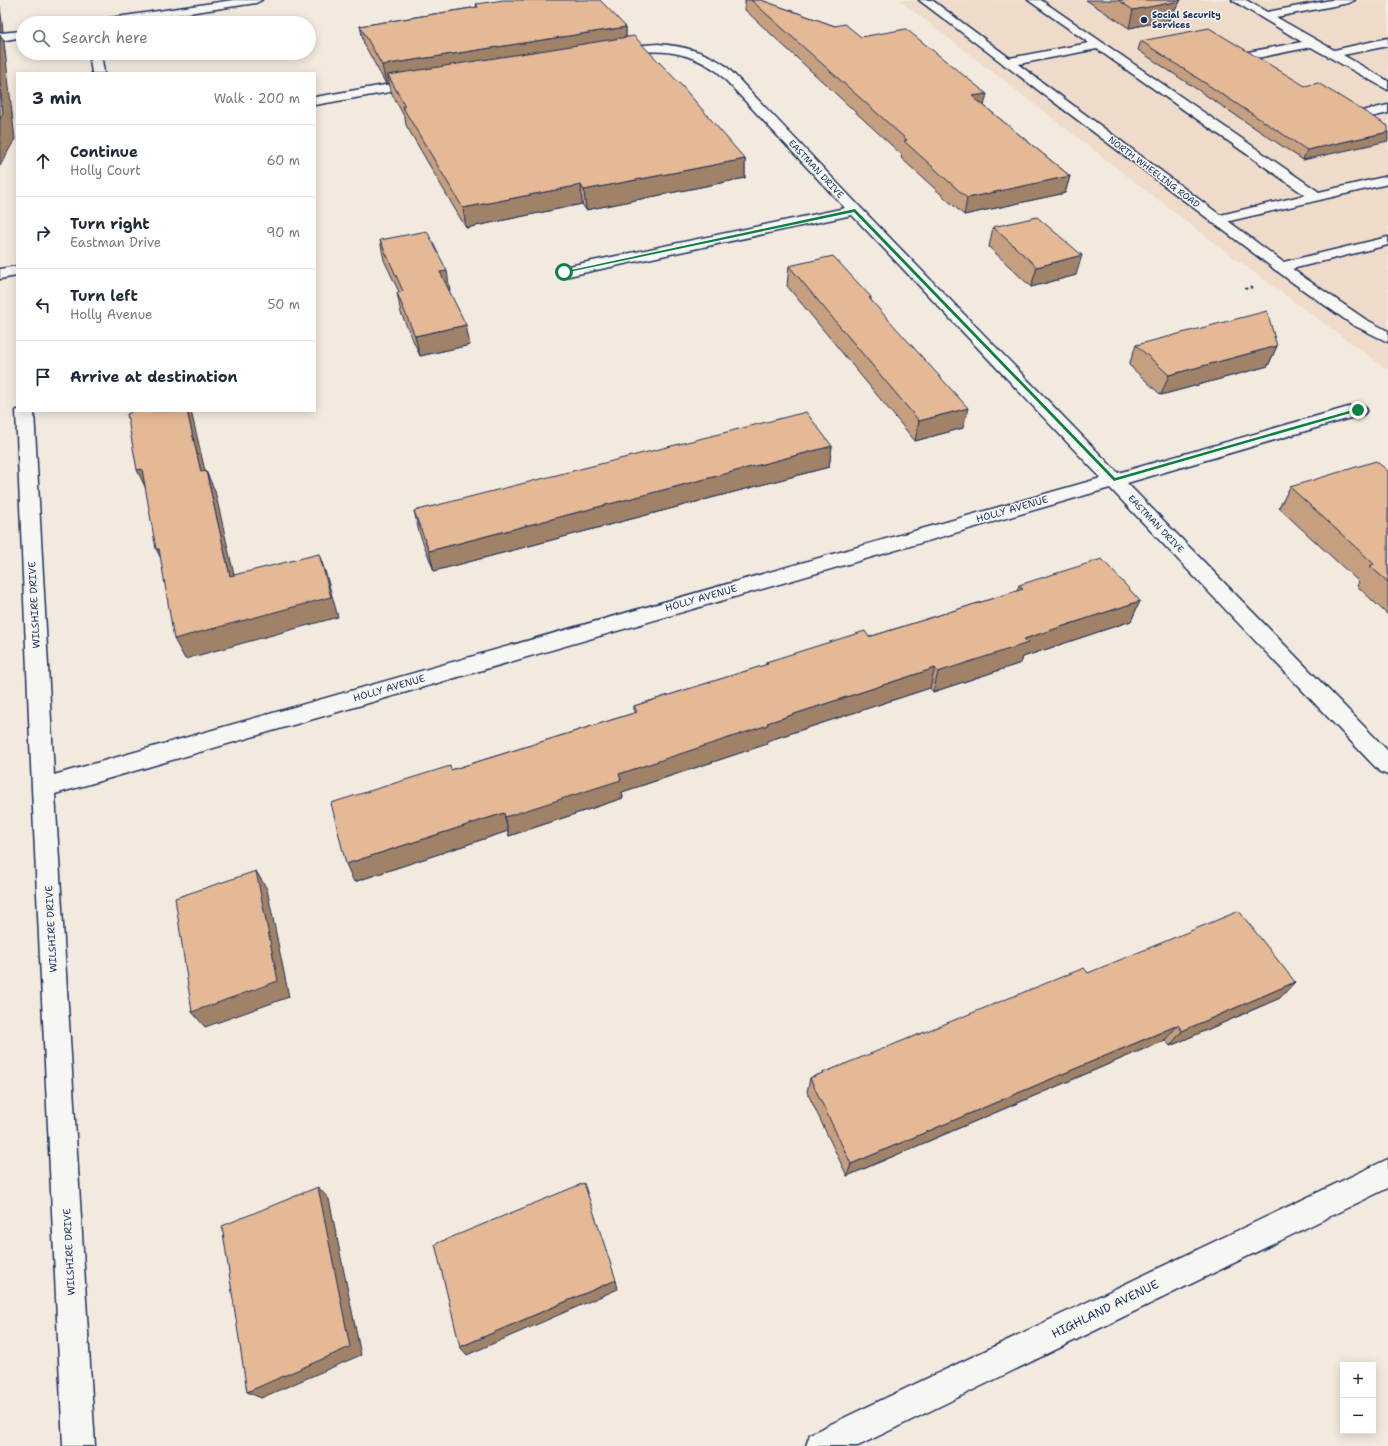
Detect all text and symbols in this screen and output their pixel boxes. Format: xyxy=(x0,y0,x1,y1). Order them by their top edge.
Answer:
place label: Social Security Services xyxy=(1152,9,1221,31)
marker: Social Security Services xyxy=(1139,15,1149,25)
search box xyxy=(16,16,316,60)
icon: search xyxy=(30,27,52,49)
text: Search here xyxy=(62,28,148,48)
text: 3 min xyxy=(32,87,82,109)
text: Walk · 200 m xyxy=(214,90,300,107)
street label: NORTH WHEELING ROAD xyxy=(1106,134,1202,210)
street label: EASTMAN DRIVE xyxy=(786,137,847,201)
text: Continue xyxy=(70,142,138,162)
icon: ahead xyxy=(32,150,54,172)
text: 60 m xyxy=(267,152,300,169)
text: Holly Court xyxy=(70,162,141,179)
text: Turn right xyxy=(70,214,150,234)
icon: right xyxy=(32,222,54,244)
text: 90 m xyxy=(266,224,300,241)
text: Eastman Drive xyxy=(70,234,161,251)
route start xyxy=(555,263,573,281)
text: Turn left xyxy=(70,286,138,306)
icon: left xyxy=(32,294,54,316)
text: 50 m xyxy=(267,296,300,313)
text: Holly Avenue xyxy=(70,306,152,323)
icon: arrive xyxy=(32,366,54,388)
text: Arrive at destination xyxy=(70,367,238,387)
route end xyxy=(1349,401,1367,419)
street label: EASTMAN DRIVE xyxy=(1125,492,1187,556)
street label: HOLLY AVENUE xyxy=(975,493,1049,525)
street label: WILSHIRE DRIVE xyxy=(25,561,43,649)
street label: HOLLY AVENUE xyxy=(664,582,738,614)
street label: HOLLY AVENUE xyxy=(352,672,426,704)
street label: WILSHIRE DRIVE xyxy=(42,885,60,973)
street label: WILSHIRE DRIVE xyxy=(60,1208,78,1296)
street label: HIGHLAND AVENUE xyxy=(1049,1276,1161,1342)
map controls xyxy=(1340,1362,1376,1434)
button: + xyxy=(1340,1362,1376,1398)
button: − xyxy=(1340,1398,1376,1434)

